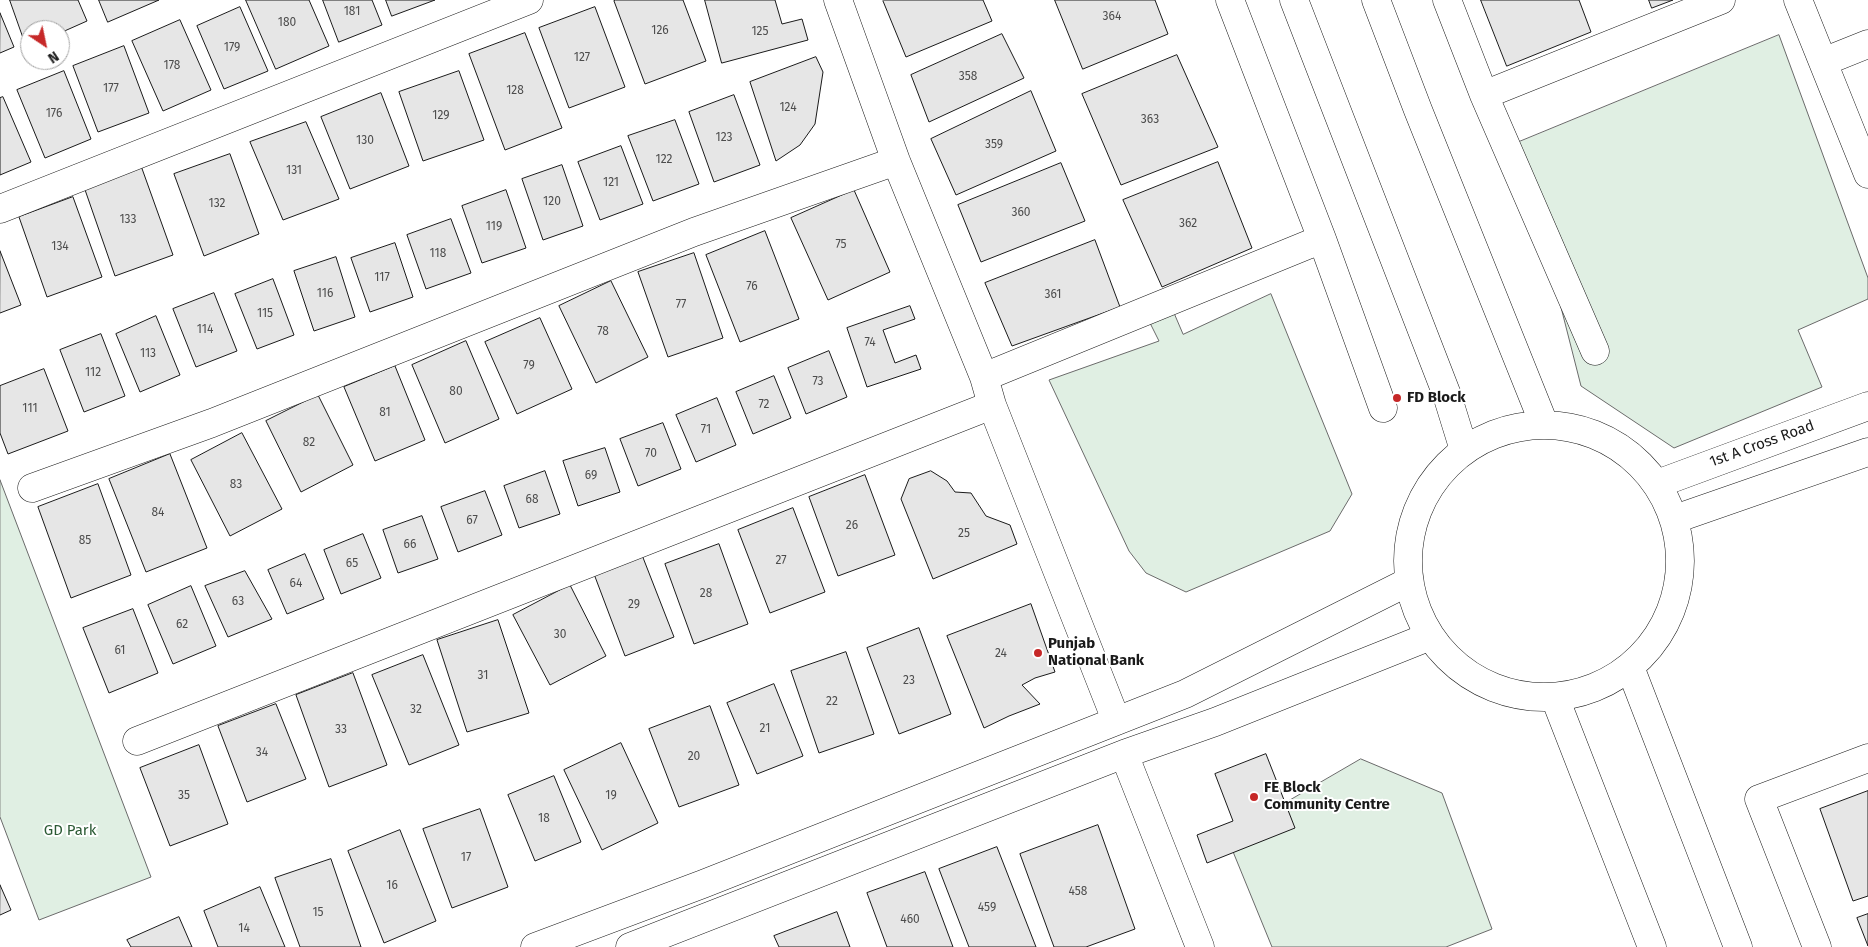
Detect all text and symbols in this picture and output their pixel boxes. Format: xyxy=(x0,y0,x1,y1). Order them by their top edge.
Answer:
house number: 181 xyxy=(344,5,360,19)
house number: 364 xyxy=(1103,10,1121,24)
house number: 180 xyxy=(278,16,296,30)
north arrow xyxy=(20,20,70,70)
house number: 126 xyxy=(651,24,669,38)
house number: 125 xyxy=(751,25,769,39)
house number: 179 xyxy=(224,41,240,55)
text: N xyxy=(45,47,62,67)
house number: 127 xyxy=(574,51,590,65)
house number: 178 xyxy=(164,59,180,73)
house number: 358 xyxy=(959,70,977,84)
house number: 177 xyxy=(103,82,119,96)
house number: 128 xyxy=(506,84,524,98)
house number: 124 xyxy=(779,101,797,115)
house number: 176 xyxy=(46,107,62,121)
house number: 129 xyxy=(432,109,450,123)
house number: 363 xyxy=(1141,113,1159,127)
house number: 123 xyxy=(715,131,733,145)
house number: 130 xyxy=(356,134,374,148)
house number: 359 xyxy=(985,138,1003,152)
house number: 122 xyxy=(655,153,673,167)
house number: 131 xyxy=(286,164,302,178)
house number: 121 xyxy=(603,176,619,190)
house number: 120 xyxy=(543,195,561,209)
house number: 132 xyxy=(208,197,226,211)
house number: 360 xyxy=(1011,206,1031,220)
house number: 133 xyxy=(119,213,137,227)
house number: 362 xyxy=(1179,217,1197,231)
house number: 119 xyxy=(486,220,502,234)
house number: 75 xyxy=(835,238,847,252)
house number: 134 xyxy=(51,240,69,254)
house number: 118 xyxy=(430,247,446,261)
house number: 117 xyxy=(374,271,390,285)
house number: 76 xyxy=(746,280,758,294)
house number: 116 xyxy=(317,287,333,301)
house number: 361 xyxy=(1045,288,1061,302)
house number: 77 xyxy=(676,298,686,312)
house number: 115 xyxy=(257,307,273,321)
house number: 114 xyxy=(197,323,213,337)
house number: 78 xyxy=(597,325,609,339)
house number: 74 xyxy=(864,336,876,350)
house number: 113 xyxy=(140,347,156,361)
house number: 79 xyxy=(523,359,535,373)
house number: 112 xyxy=(85,366,101,380)
house number: 73 xyxy=(812,375,824,389)
house number: 80 xyxy=(449,385,463,399)
place label: FD Block xyxy=(1407,389,1465,407)
marker: FD Block xyxy=(1391,392,1403,404)
house number: 72 xyxy=(758,398,770,412)
house number: 111 xyxy=(22,402,38,416)
house number: 81 xyxy=(379,406,391,420)
street label: 1st A Cross Road xyxy=(1707,417,1817,471)
house number: 71 xyxy=(701,423,711,437)
house number: 82 xyxy=(303,436,315,450)
house number: 70 xyxy=(645,447,657,461)
house number: 69 xyxy=(585,469,597,483)
house number: 83 xyxy=(230,478,242,492)
house number: 68 xyxy=(525,493,539,507)
house number: 84 xyxy=(152,506,164,520)
house number: 67 xyxy=(466,514,478,528)
house number: 26 xyxy=(846,519,858,533)
house number: 25 xyxy=(958,527,970,541)
house number: 85 xyxy=(79,534,91,548)
house number: 66 xyxy=(404,538,416,552)
house number: 27 xyxy=(775,554,787,568)
house number: 65 xyxy=(346,557,358,571)
house number: 64 xyxy=(290,577,302,591)
house number: 28 xyxy=(700,587,712,601)
house number: 63 xyxy=(232,595,244,609)
house number: 29 xyxy=(628,598,640,612)
house number: 62 xyxy=(176,618,188,632)
house number: 30 xyxy=(554,628,566,642)
place label: Punjab National Bank xyxy=(1048,635,1144,670)
house number: 61 xyxy=(114,644,126,658)
house number: 24 xyxy=(995,647,1007,661)
marker: Punjab National Bank xyxy=(1032,647,1044,659)
house number: 31 xyxy=(478,669,488,683)
house number: 23 xyxy=(903,674,915,688)
house number: 22 xyxy=(826,695,838,709)
house number: 32 xyxy=(410,703,422,717)
house number: 21 xyxy=(760,722,770,736)
house number: 33 xyxy=(335,723,347,737)
house number: 34 xyxy=(256,746,268,760)
house number: 20 xyxy=(688,750,700,764)
place label: FE Block Community Centre xyxy=(1264,779,1390,814)
house number: 35 xyxy=(178,789,190,803)
house number: 19 xyxy=(605,789,617,803)
marker: FE Block Community Centre xyxy=(1248,791,1260,803)
house number: 18 xyxy=(538,812,550,826)
park label: GD Park xyxy=(44,822,96,840)
house number: 17 xyxy=(461,851,471,865)
house number: 16 xyxy=(386,879,398,893)
house number: 458 xyxy=(1069,885,1087,899)
house number: 459 xyxy=(978,901,996,915)
house number: 15 xyxy=(312,906,324,920)
house number: 460 xyxy=(900,913,920,927)
house number: 14 xyxy=(238,922,250,936)

